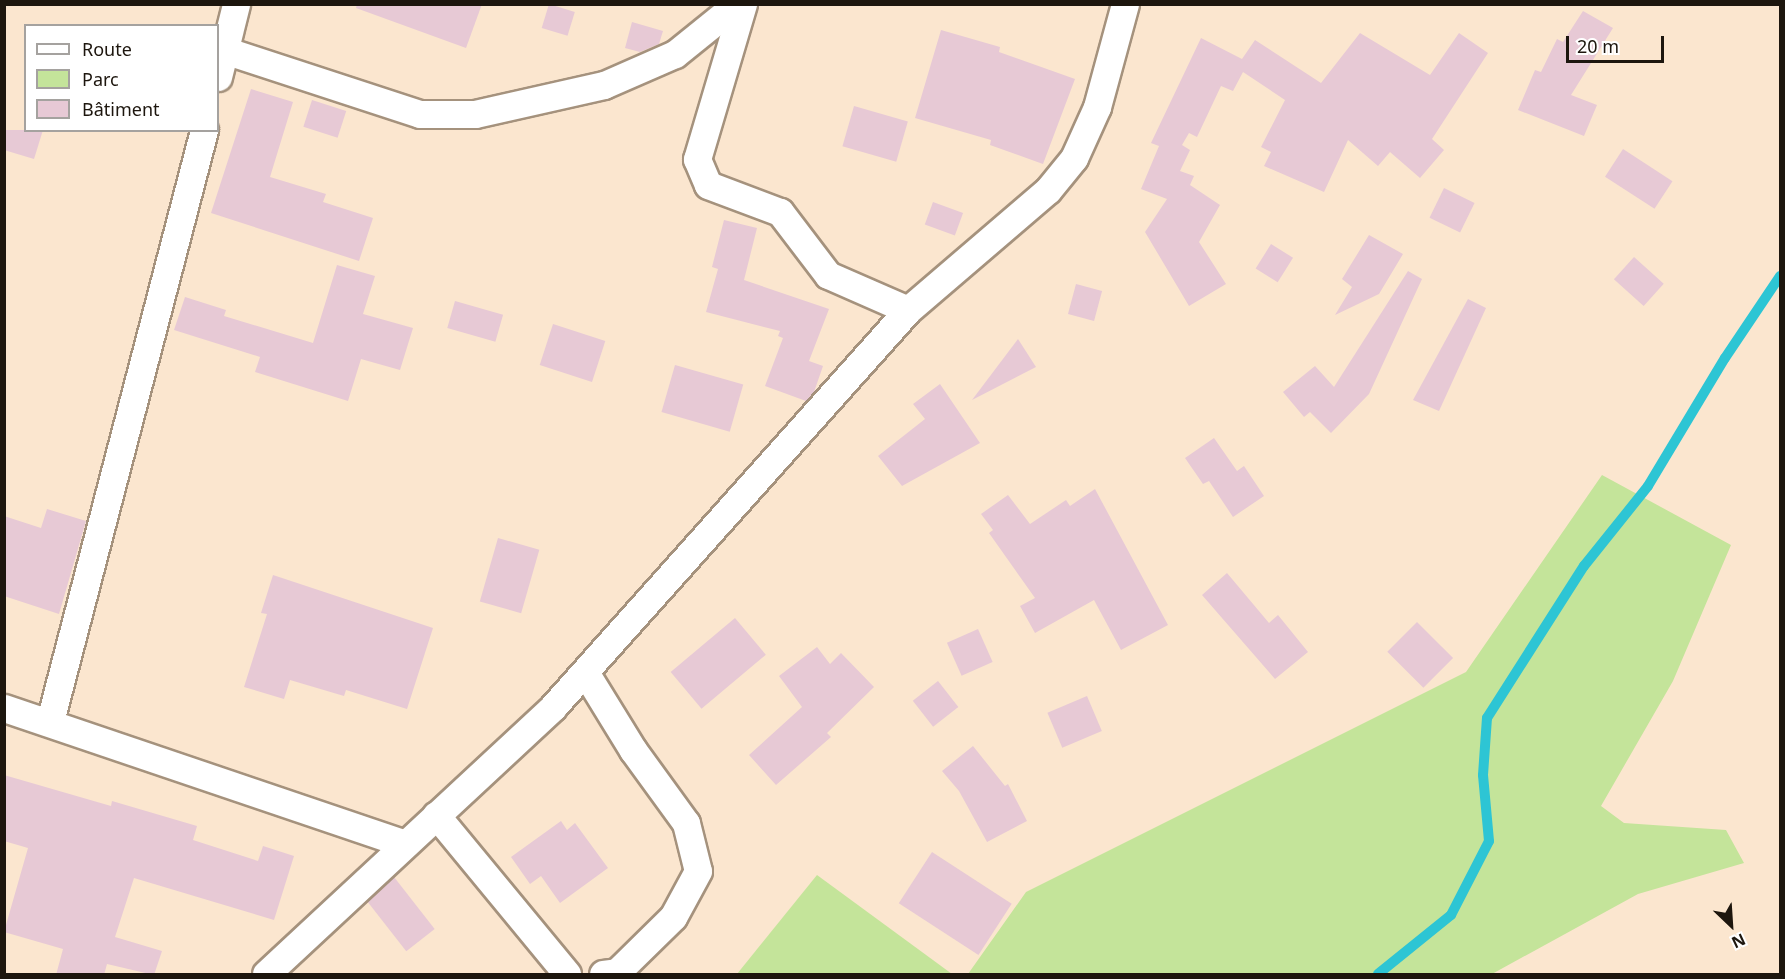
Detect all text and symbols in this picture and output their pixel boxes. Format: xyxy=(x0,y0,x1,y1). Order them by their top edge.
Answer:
legend xyxy=(24,24,219,132)
scale bar xyxy=(1569,24,1666,62)
text: 20 m xyxy=(1577,34,1619,58)
text: Route xyxy=(82,37,132,61)
text: Parc xyxy=(82,67,119,91)
text: Bâtiment xyxy=(82,97,160,121)
north arrow xyxy=(1701,895,1761,955)
text: N xyxy=(1728,929,1749,954)

